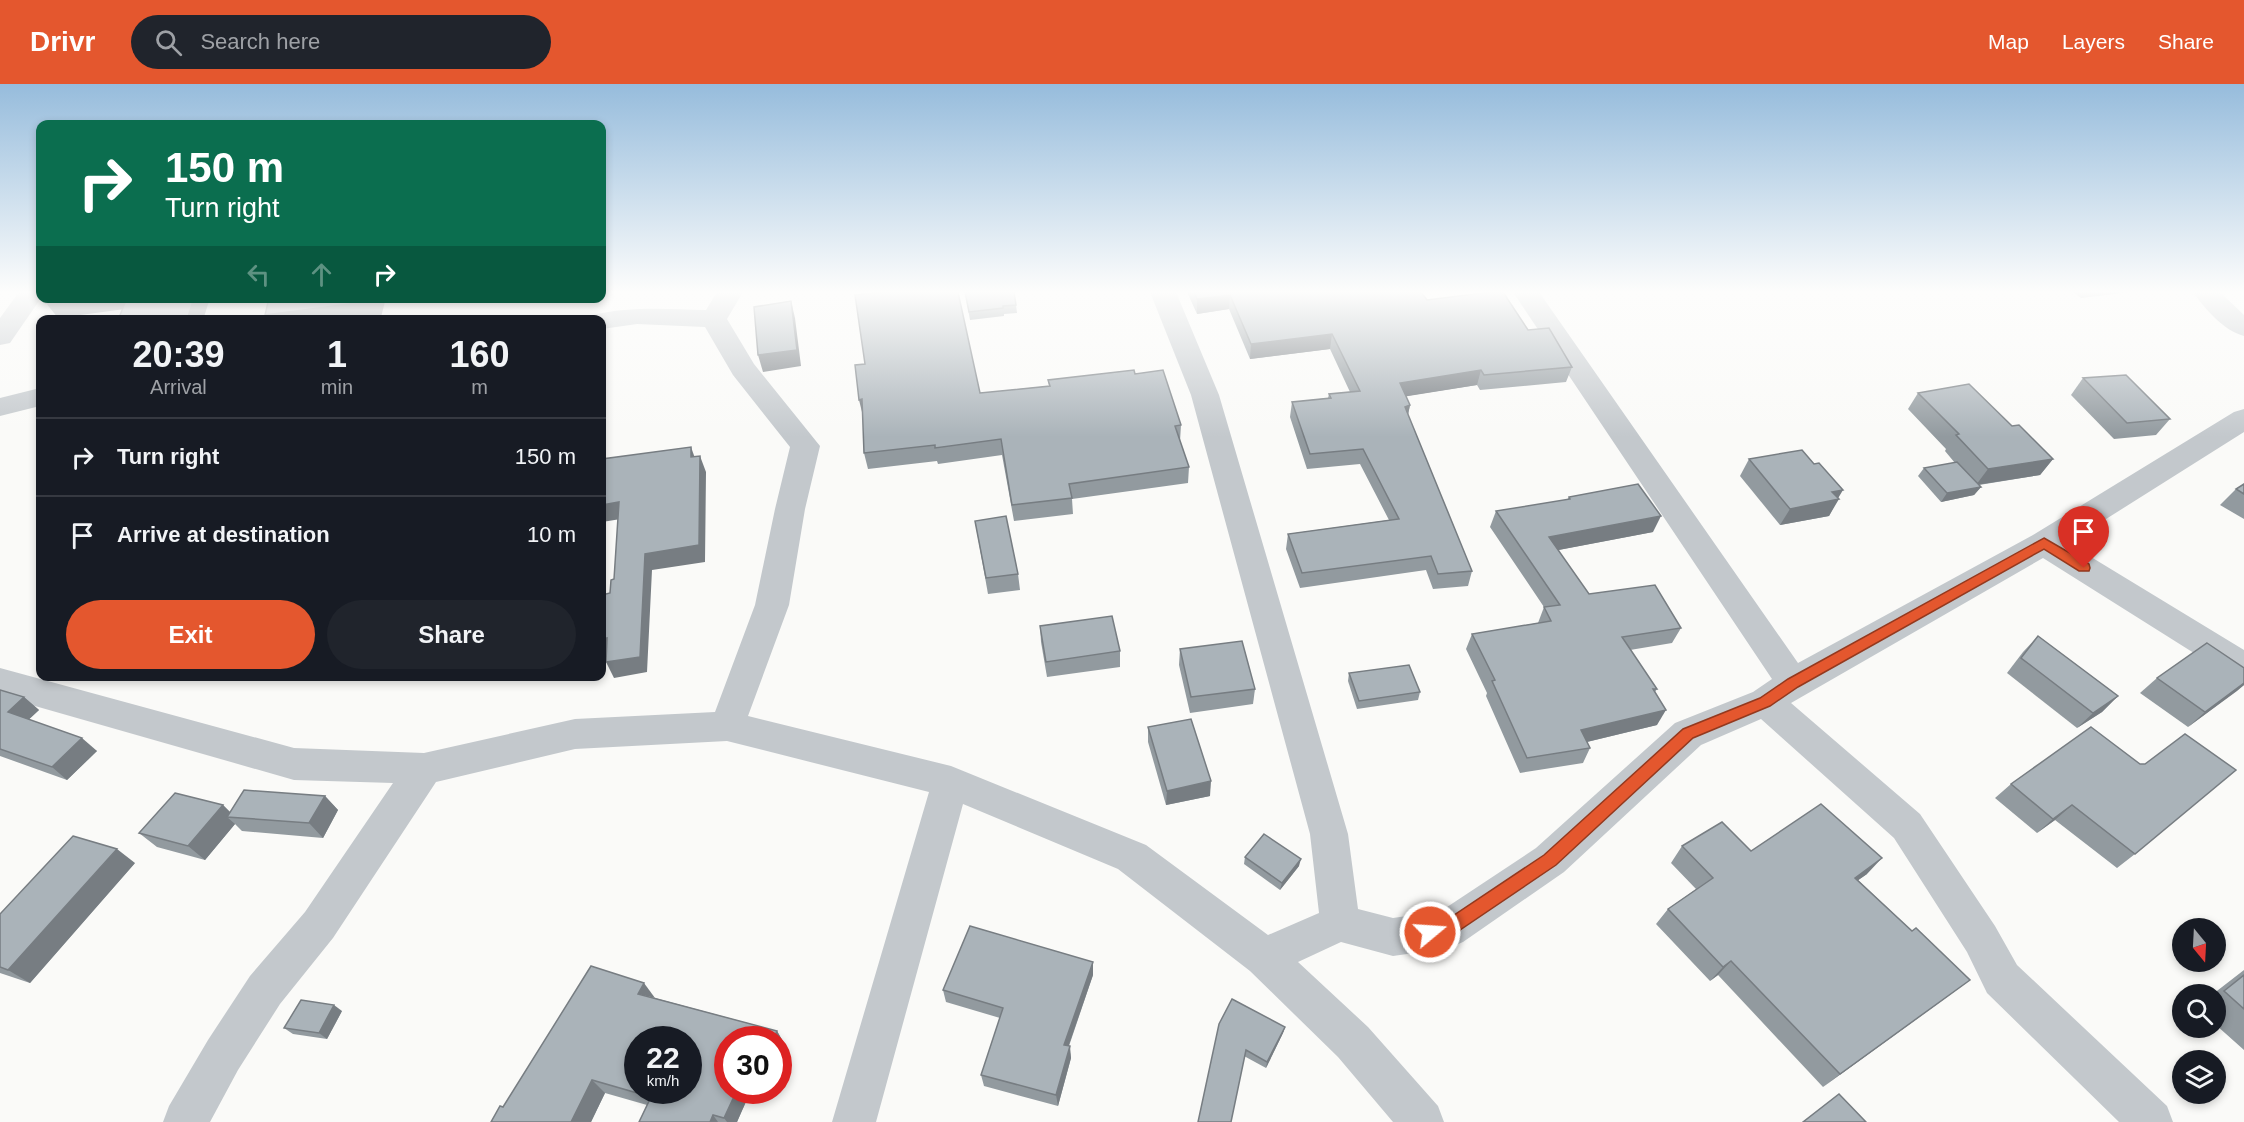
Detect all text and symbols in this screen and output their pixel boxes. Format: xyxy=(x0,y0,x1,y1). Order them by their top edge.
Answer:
search box xyxy=(131,15,551,69)
text: Drivr xyxy=(30,26,95,57)
icon: search xyxy=(152,26,185,59)
text: Search here xyxy=(200,29,320,54)
text: Map xyxy=(1988,30,2029,53)
text: Layers xyxy=(2062,30,2125,53)
text: Share xyxy=(2158,30,2214,53)
icon: right xyxy=(66,144,144,222)
text: 150 m xyxy=(165,144,284,191)
text: Turn right xyxy=(165,193,280,223)
icon: left xyxy=(242,258,275,291)
icon: ahead xyxy=(305,258,338,291)
icon: right xyxy=(368,258,401,291)
text: 20:39 xyxy=(132,334,224,375)
text: 1 xyxy=(327,334,347,375)
text: 160 xyxy=(449,334,510,375)
text: Arrival xyxy=(150,376,207,398)
text: min xyxy=(321,376,353,398)
text: m xyxy=(471,376,488,398)
icon: right xyxy=(66,441,99,474)
text: Turn right xyxy=(117,444,219,469)
text: 150 m xyxy=(515,444,576,469)
pin xyxy=(2058,506,2109,568)
icon: arrive xyxy=(2067,515,2100,548)
icon: arrive xyxy=(66,519,99,552)
text: Arrive at destination xyxy=(117,522,330,547)
text: 10 m xyxy=(527,522,576,547)
button: Exit xyxy=(66,600,315,669)
button: Share xyxy=(327,600,576,669)
position arrow xyxy=(1398,900,1462,964)
north arrow xyxy=(2172,918,2226,972)
map controls xyxy=(2172,918,2226,1104)
button: search xyxy=(2172,984,2226,1038)
speed limit sign: 30 xyxy=(714,1026,792,1104)
text: 22 xyxy=(646,1041,680,1074)
button: layers xyxy=(2172,1050,2226,1104)
text: km/h xyxy=(647,1072,679,1089)

